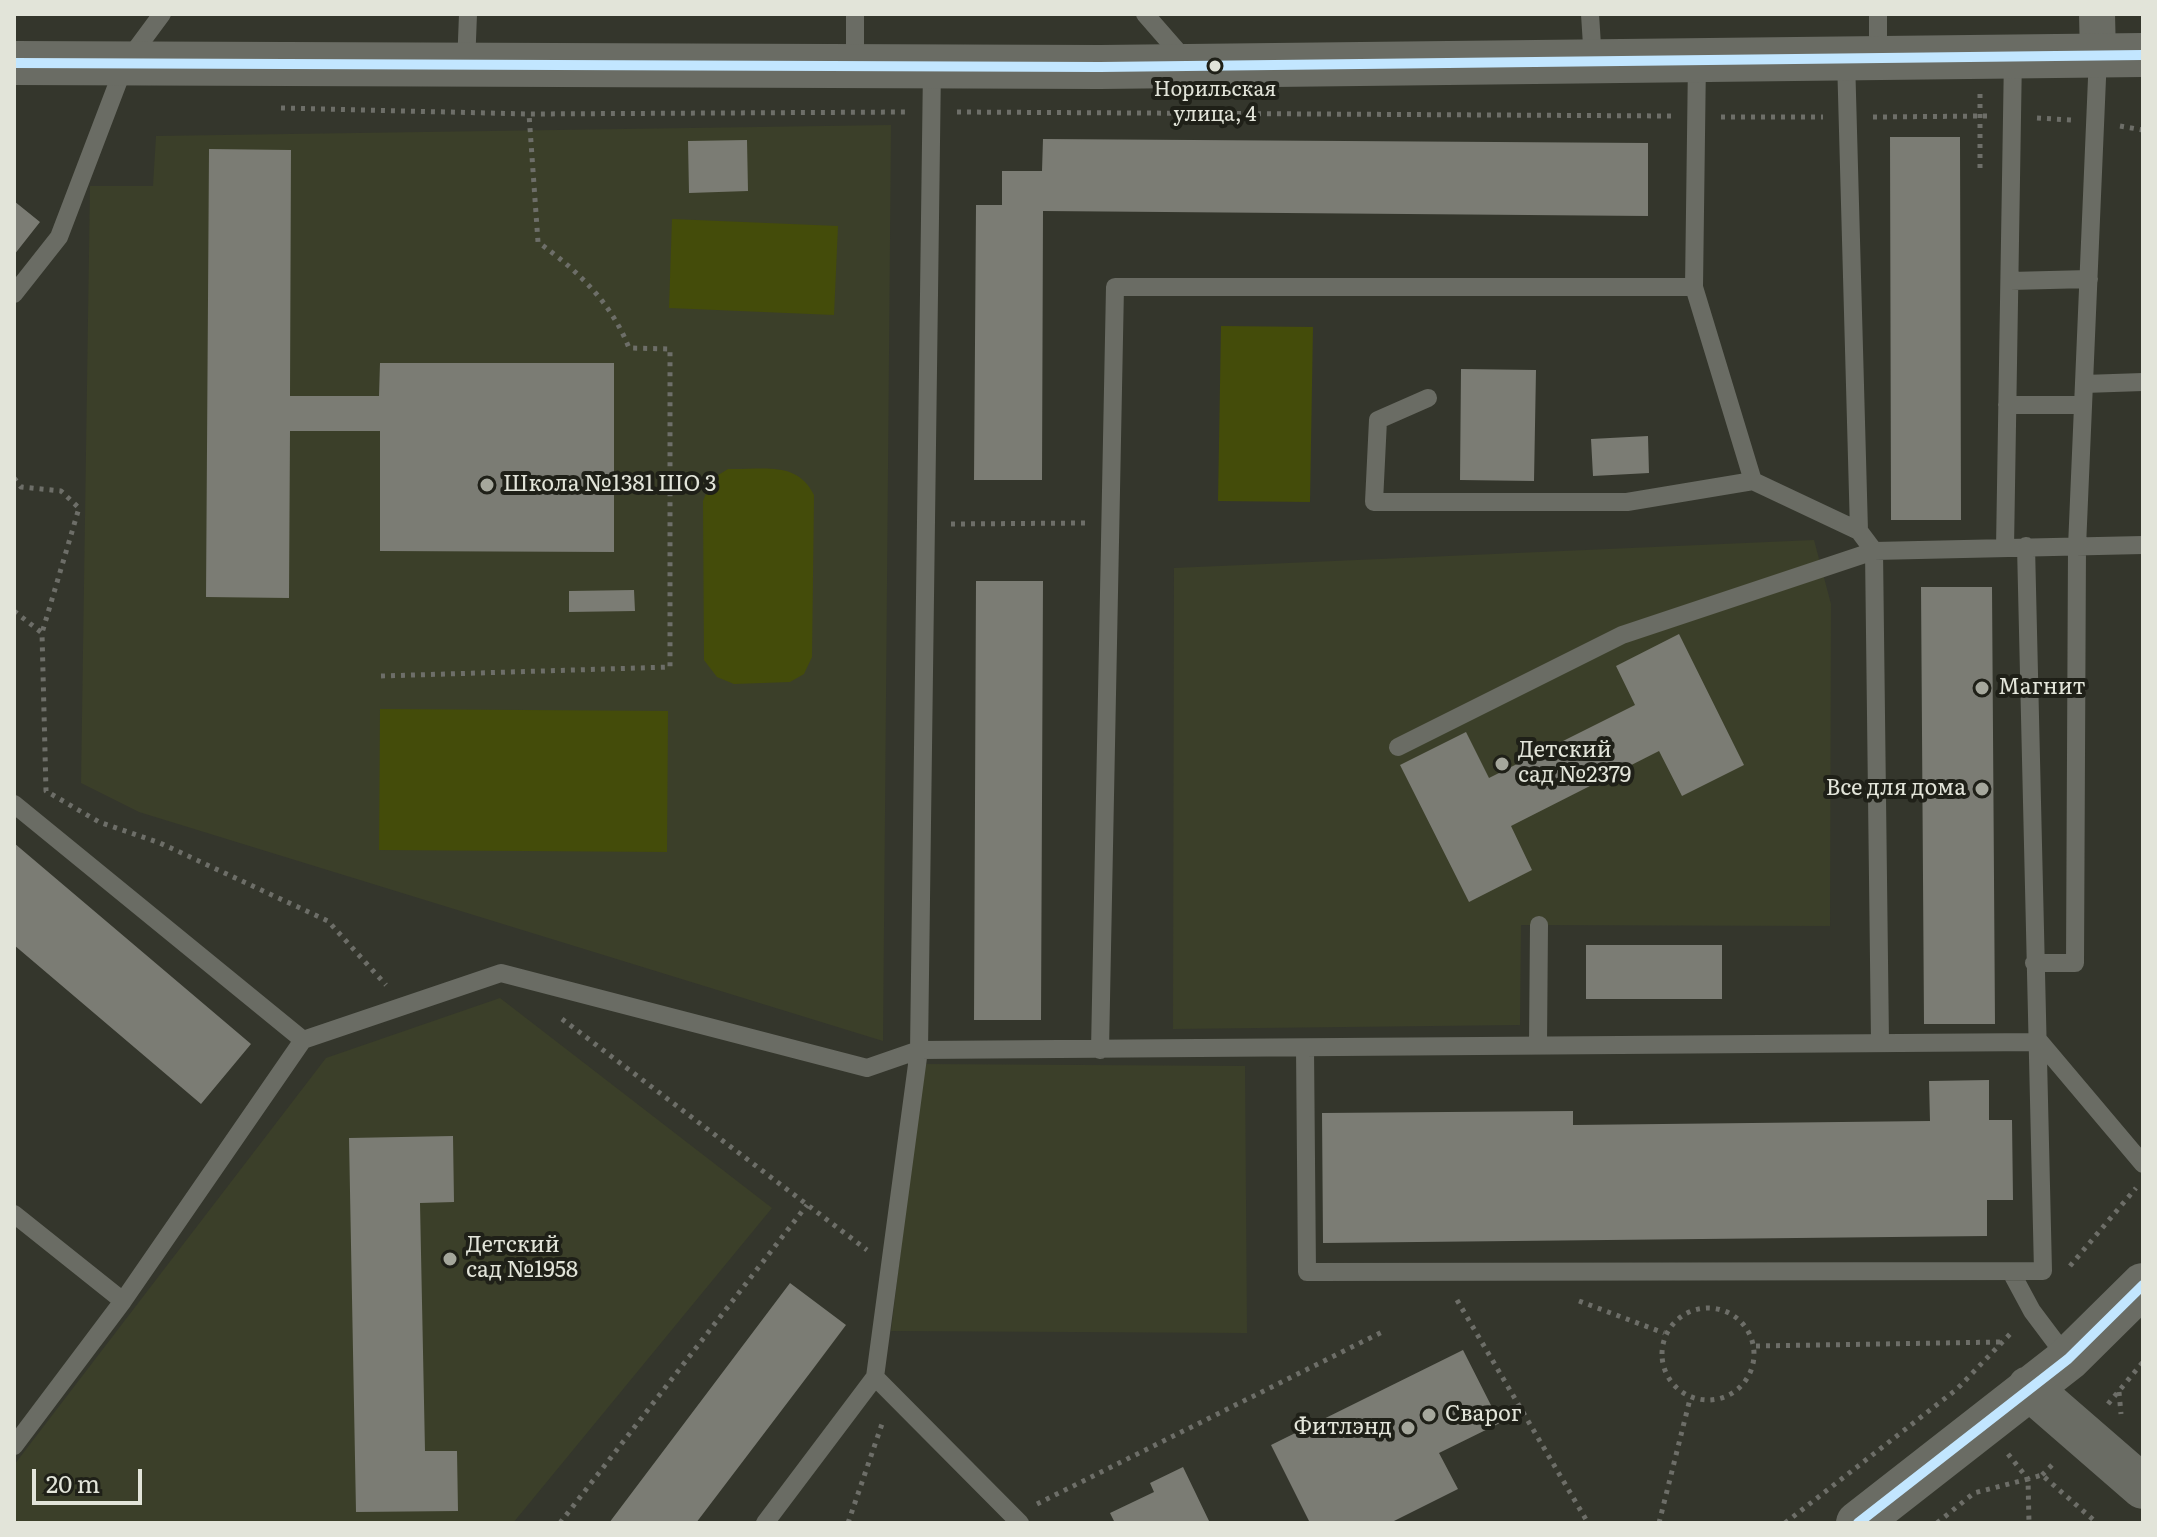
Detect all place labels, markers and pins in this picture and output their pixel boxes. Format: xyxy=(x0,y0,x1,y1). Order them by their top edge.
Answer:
marker: Норильская улица, 4 xyxy=(1207,58,1223,74)
place label: Норильская улица, 4 xyxy=(1154,78,1276,125)
place label: Школа №1381 ШО 3 xyxy=(503,472,717,498)
marker: Школа №1381 ШО 3 xyxy=(478,476,496,494)
place label: Магнит xyxy=(1998,675,2085,701)
marker: Магнит xyxy=(1973,679,1991,697)
place label: Детский сад №2379 xyxy=(1518,738,1631,790)
marker: Детский сад №2379 xyxy=(1493,755,1511,773)
place label: Все для дома xyxy=(1826,776,1966,802)
marker: Все для дома xyxy=(1973,780,1991,798)
place label: Детский сад №1958 xyxy=(466,1233,578,1284)
marker: Детский сад №1958 xyxy=(441,1250,459,1268)
place label: Сварог xyxy=(1445,1402,1522,1428)
marker: Сварог xyxy=(1420,1406,1438,1424)
place label: Фитлэнд xyxy=(1294,1415,1392,1441)
marker: Фитлэнд xyxy=(1399,1419,1417,1437)

